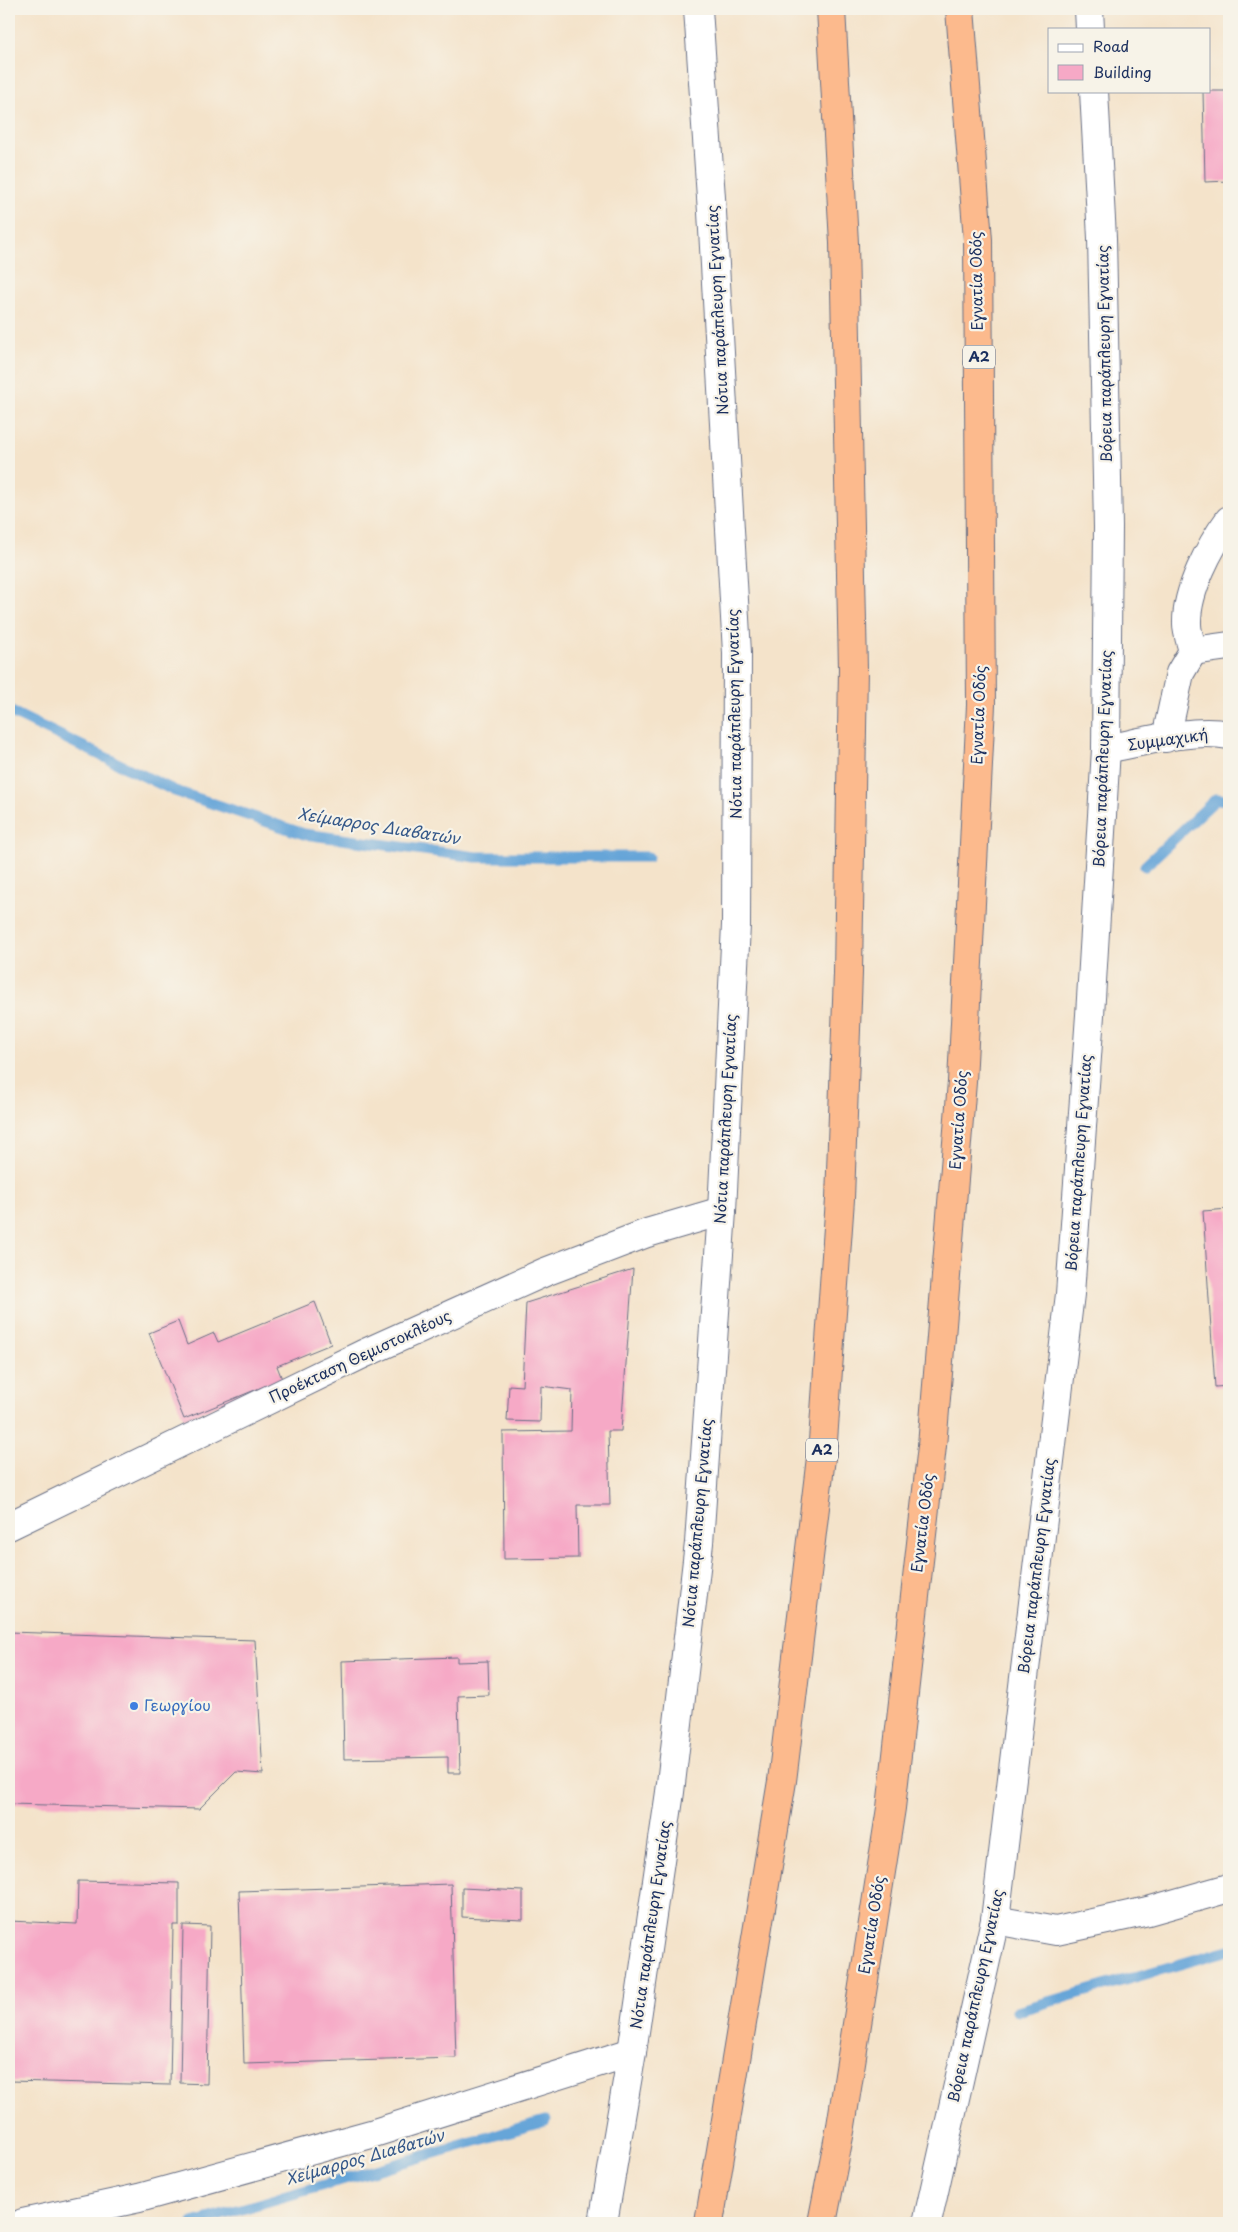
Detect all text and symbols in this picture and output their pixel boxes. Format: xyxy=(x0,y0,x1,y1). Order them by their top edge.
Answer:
legend xyxy=(1048,28,1210,92)
text: Road xyxy=(1093,34,1129,57)
text: Building xyxy=(1093,60,1152,83)
street label: Νότια παράπλευρη Εγνατίας xyxy=(700,204,733,416)
street label: Εγνατία Οδός xyxy=(963,231,988,331)
street label: Βόρεια παράπλευρη Εγνατίας xyxy=(1090,245,1117,463)
road number: Α2 xyxy=(963,346,995,368)
street label: Νότια παράπλευρη Εγνατίας xyxy=(720,609,747,819)
street label: Βόρεια παράπλευρη Εγνατίας xyxy=(1086,649,1117,868)
street label: Εγνατία Οδός xyxy=(964,665,991,765)
street label: Συμμαχική xyxy=(1126,722,1209,756)
water label: Χείμαρρος Διαβατών xyxy=(296,800,463,850)
street label: Νότια παράπλευρη Εγνατίας xyxy=(708,1013,741,1224)
street label: Βόρεια παράπλευρη Εγνατίας xyxy=(1058,1053,1097,1272)
street label: Εγνατία Οδός xyxy=(943,1069,972,1170)
street label: Προέκταση Θεμιστοκλέους xyxy=(264,1303,455,1408)
street label: Νότια παράπλευρη Εγνατίας xyxy=(676,1417,717,1629)
road number: Α2 xyxy=(806,1438,838,1462)
street label: Βόρεια παράπλευρη Εγνατίας xyxy=(1011,1456,1060,1675)
street label: Εγνατία Οδός xyxy=(904,1472,939,1574)
place label: Γεωργίου xyxy=(144,1693,211,1716)
marker: Γεωργίου xyxy=(128,1700,140,1712)
street label: Νότια παράπλευρη Εγνατίας xyxy=(624,1819,676,2030)
street label: Εγνατία Οδός xyxy=(851,1874,890,1976)
street label: Βόρεια παράπλευρη Εγνατίας xyxy=(941,1887,1008,2105)
water label: Χείμαρρος Διαβατών xyxy=(283,2122,448,2190)

